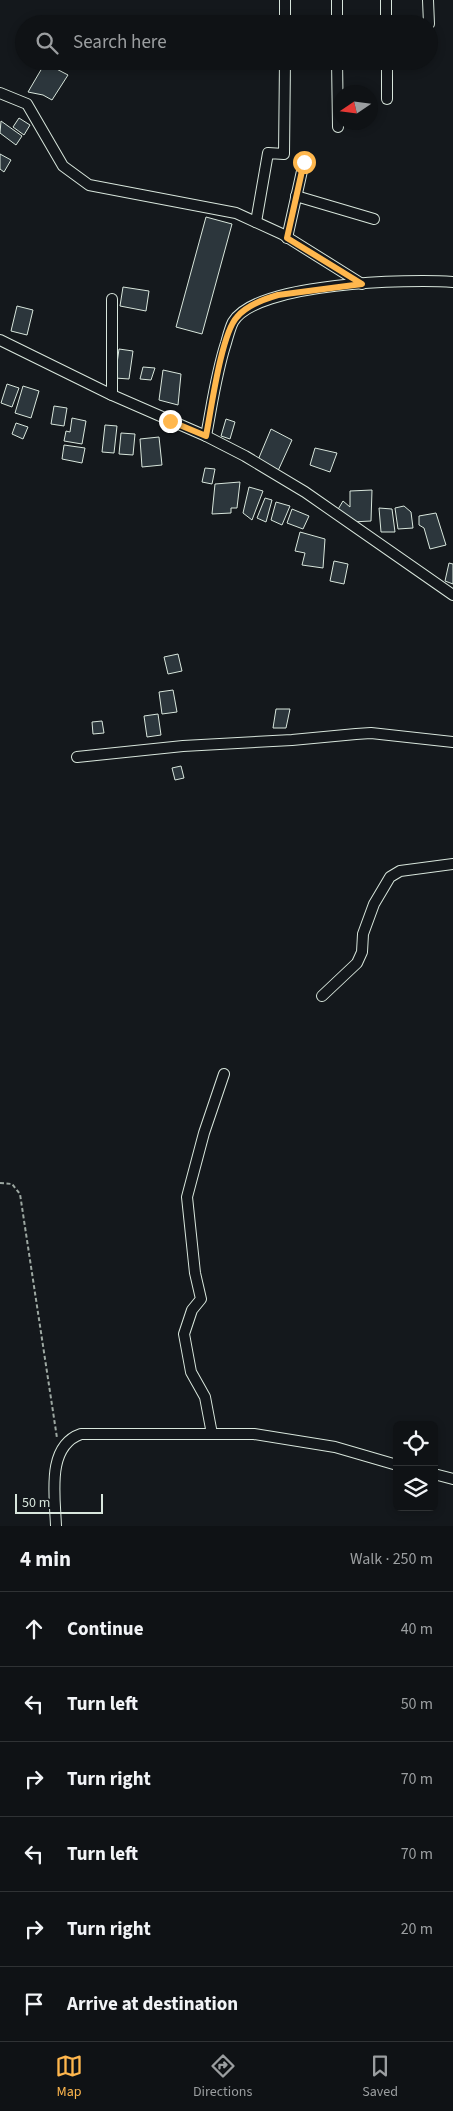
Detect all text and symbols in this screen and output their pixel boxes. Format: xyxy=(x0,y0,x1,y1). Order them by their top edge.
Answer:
search box xyxy=(15,15,438,70)
icon: search xyxy=(33,29,61,57)
text: Search here xyxy=(73,29,167,56)
north arrow xyxy=(333,85,378,130)
route start xyxy=(293,151,316,174)
route end xyxy=(159,410,182,433)
map controls xyxy=(393,1421,438,1511)
button: locate xyxy=(393,1421,438,1466)
button: layers xyxy=(393,1466,438,1511)
scale bar xyxy=(15,1491,102,1514)
text: 50 m xyxy=(22,1493,50,1513)
text: 4 min xyxy=(20,1544,71,1574)
text: Walk · 250 m xyxy=(350,1548,433,1570)
icon: ahead xyxy=(20,1615,48,1643)
text: Continue xyxy=(67,1616,144,1643)
text: 40 m xyxy=(401,1618,433,1640)
icon: left xyxy=(20,1690,48,1718)
text: Turn left xyxy=(67,1691,138,1718)
text: 50 m xyxy=(401,1693,433,1715)
icon: right xyxy=(20,1765,48,1793)
text: Turn right xyxy=(67,1766,151,1793)
text: 70 m xyxy=(401,1768,433,1790)
icon: left xyxy=(20,1840,48,1868)
text: Turn left xyxy=(67,1841,138,1868)
text: 70 m xyxy=(401,1843,433,1865)
icon: right xyxy=(20,1915,48,1943)
text: Turn right xyxy=(67,1916,151,1943)
text: 20 m xyxy=(401,1918,433,1940)
icon: arrive xyxy=(20,1990,48,2018)
text: Arrive at destination xyxy=(67,1991,238,2018)
tab: Map xyxy=(55,2052,83,2102)
tab: Directions xyxy=(193,2052,252,2102)
tab: Saved xyxy=(362,2052,398,2102)

